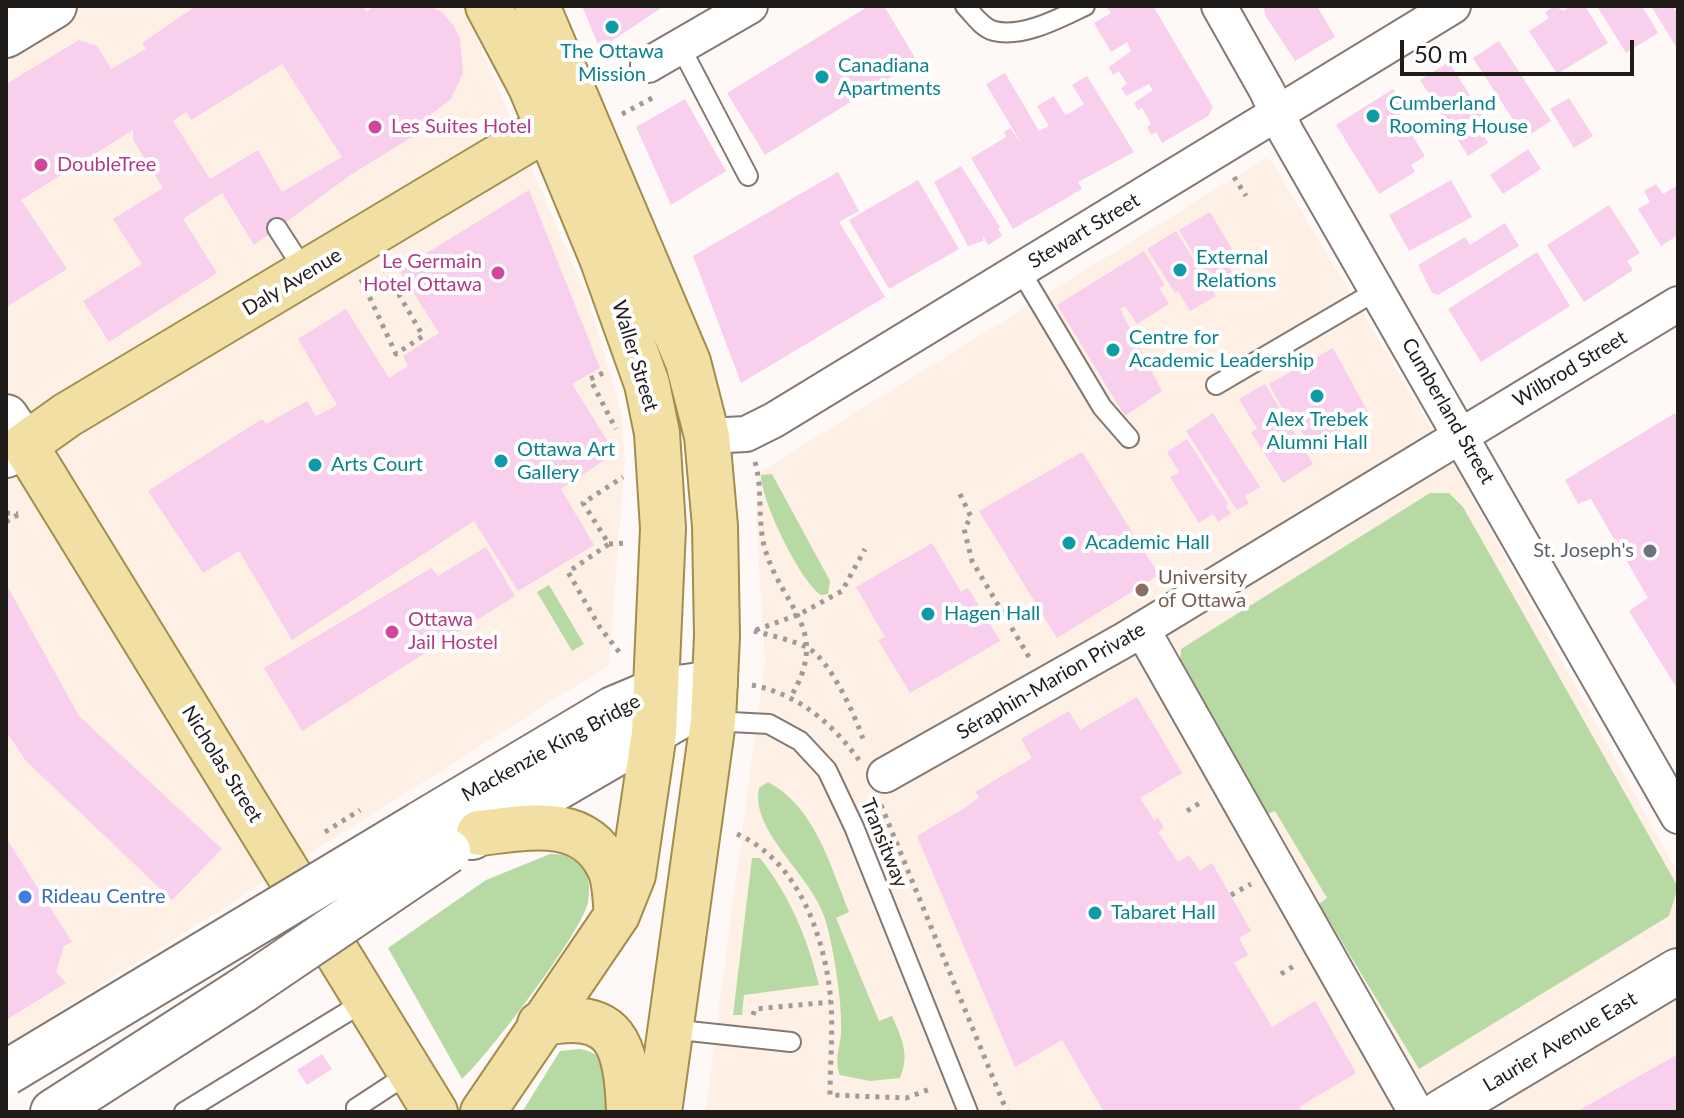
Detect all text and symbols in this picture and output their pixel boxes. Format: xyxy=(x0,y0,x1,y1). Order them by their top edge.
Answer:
marker: The Ottawa Mission xyxy=(603,18,621,36)
scale bar xyxy=(1404,24,1638,74)
text: 50 m xyxy=(1414,39,1468,68)
place label: The Ottawa Mission xyxy=(560,40,664,87)
place label: Canadiana Apartments xyxy=(838,54,941,101)
marker: Canadiana Apartments xyxy=(813,68,831,86)
place label: Cumberland Rooming House xyxy=(1389,92,1528,139)
marker: Cumberland Rooming House xyxy=(1364,107,1382,125)
place label: Les Suites Hotel xyxy=(391,115,531,139)
marker: Les Suites Hotel xyxy=(366,118,384,136)
place label: DoubleTree xyxy=(57,153,156,177)
marker: DoubleTree xyxy=(32,156,50,174)
street label: Stewart Street xyxy=(1024,188,1144,274)
street label: Daly Avenue xyxy=(238,243,346,321)
place label: External Relations xyxy=(1196,246,1276,293)
place label: Le Germain Hotel Ottawa xyxy=(363,250,482,297)
marker: External Relations xyxy=(1171,261,1189,279)
marker: Le Germain Hotel Ottawa xyxy=(489,264,507,282)
street label: Waller Street xyxy=(607,298,663,414)
place label: Centre for Academic Leadership xyxy=(1129,326,1314,373)
street label: Wilbrod Street xyxy=(1509,326,1631,412)
street label: Cumberland Street xyxy=(1396,334,1500,488)
marker: Centre for Academic Leadership xyxy=(1104,341,1122,359)
marker: Alex Trebek Alumni Hall xyxy=(1308,387,1326,405)
place label: Alex Trebek Alumni Hall xyxy=(1266,408,1368,455)
place label: Ottawa Art Gallery xyxy=(517,438,615,485)
marker: Ottawa Art Gallery xyxy=(492,452,510,470)
place label: Arts Court xyxy=(331,453,423,477)
marker: Arts Court xyxy=(306,456,324,474)
place label: Academic Hall xyxy=(1085,531,1210,555)
marker: Academic Hall xyxy=(1060,534,1078,552)
place label: St. Joseph's xyxy=(1533,539,1634,563)
marker: St. Joseph's xyxy=(1641,542,1659,560)
place label: University of Ottawa xyxy=(1158,566,1247,613)
marker: University of Ottawa xyxy=(1133,581,1151,599)
place label: Hagen Hall xyxy=(944,602,1040,626)
marker: Hagen Hall xyxy=(919,605,937,623)
place label: Ottawa Jail Hostel xyxy=(408,608,498,655)
street label: Séraphin-Marion Private xyxy=(953,617,1149,745)
marker: Ottawa Jail Hostel xyxy=(383,623,401,641)
street label: Mackenzie King Bridge xyxy=(458,689,644,807)
street label: Nicholas Street xyxy=(177,701,267,827)
street label: Transitway xyxy=(855,795,913,891)
place label: Rideau Centre xyxy=(41,885,165,909)
marker: Rideau Centre xyxy=(16,888,34,906)
place label: Tabaret Hall xyxy=(1111,901,1216,925)
marker: Tabaret Hall xyxy=(1086,904,1104,922)
street label: Laurier Avenue East xyxy=(1479,987,1641,1097)

